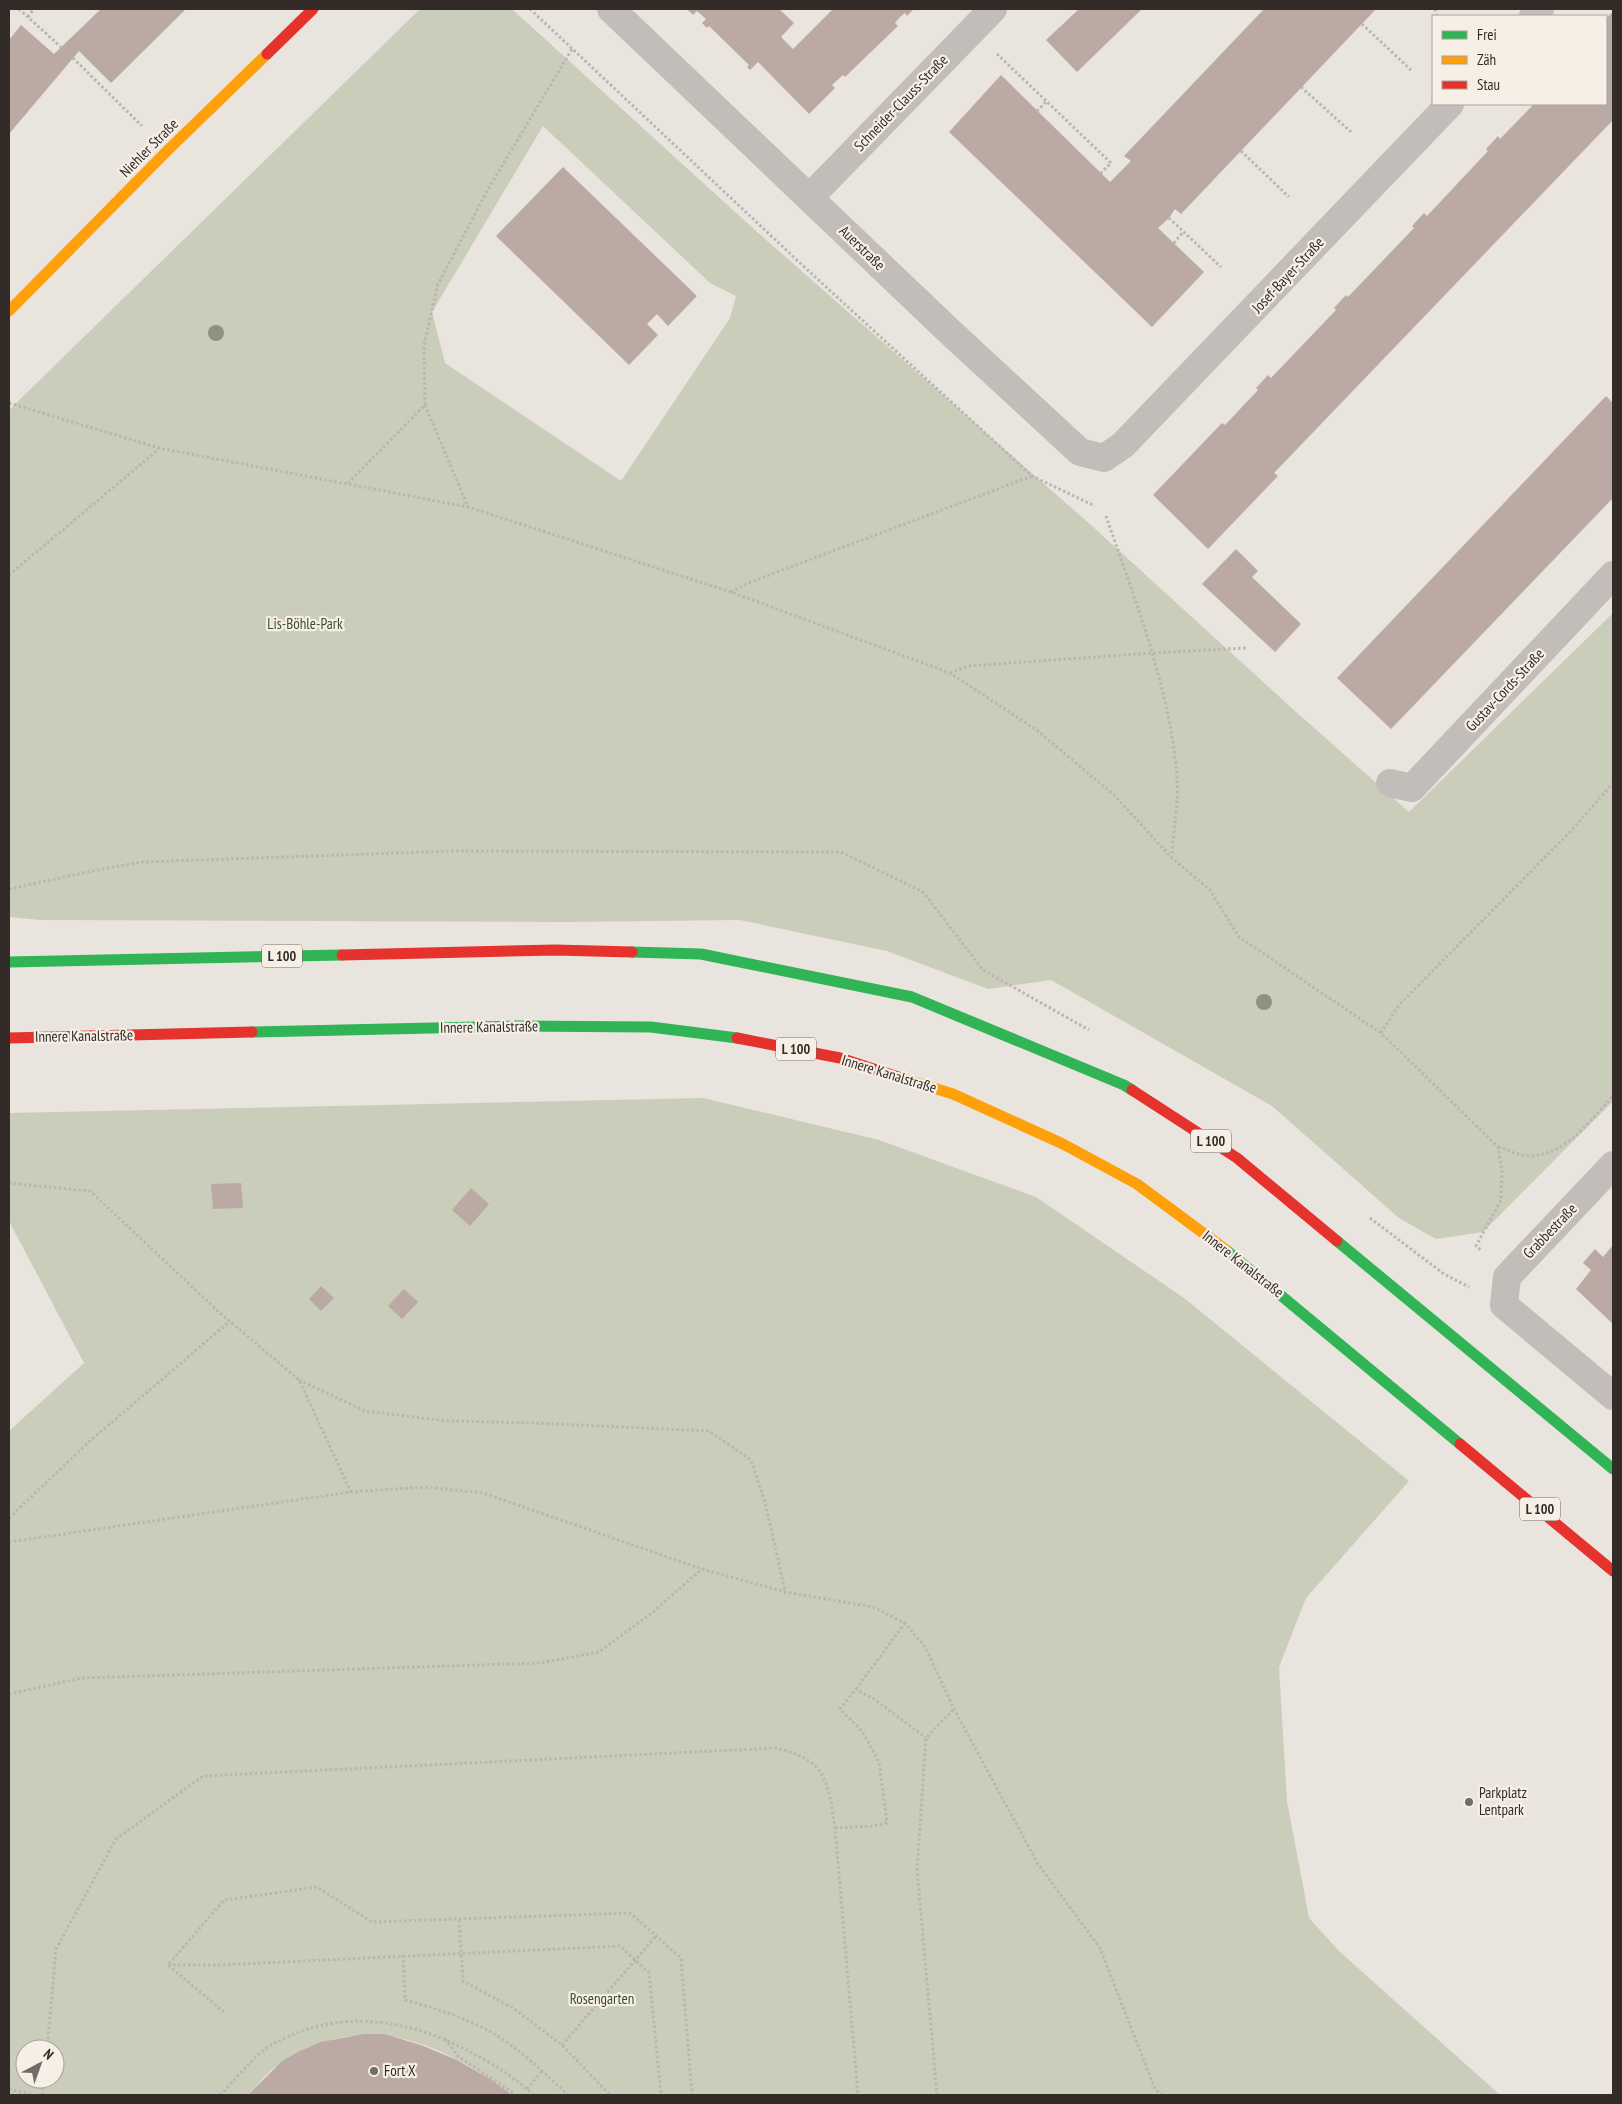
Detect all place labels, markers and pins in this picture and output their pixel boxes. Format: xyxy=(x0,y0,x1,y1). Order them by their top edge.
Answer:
place label: Parkplatz Lentpark xyxy=(1479,1783,1527,1819)
marker: Parkplatz Lentpark xyxy=(1463,1796,1475,1808)
place label: Fort X xyxy=(384,2061,416,2080)
marker: Fort X xyxy=(368,2065,380,2077)

